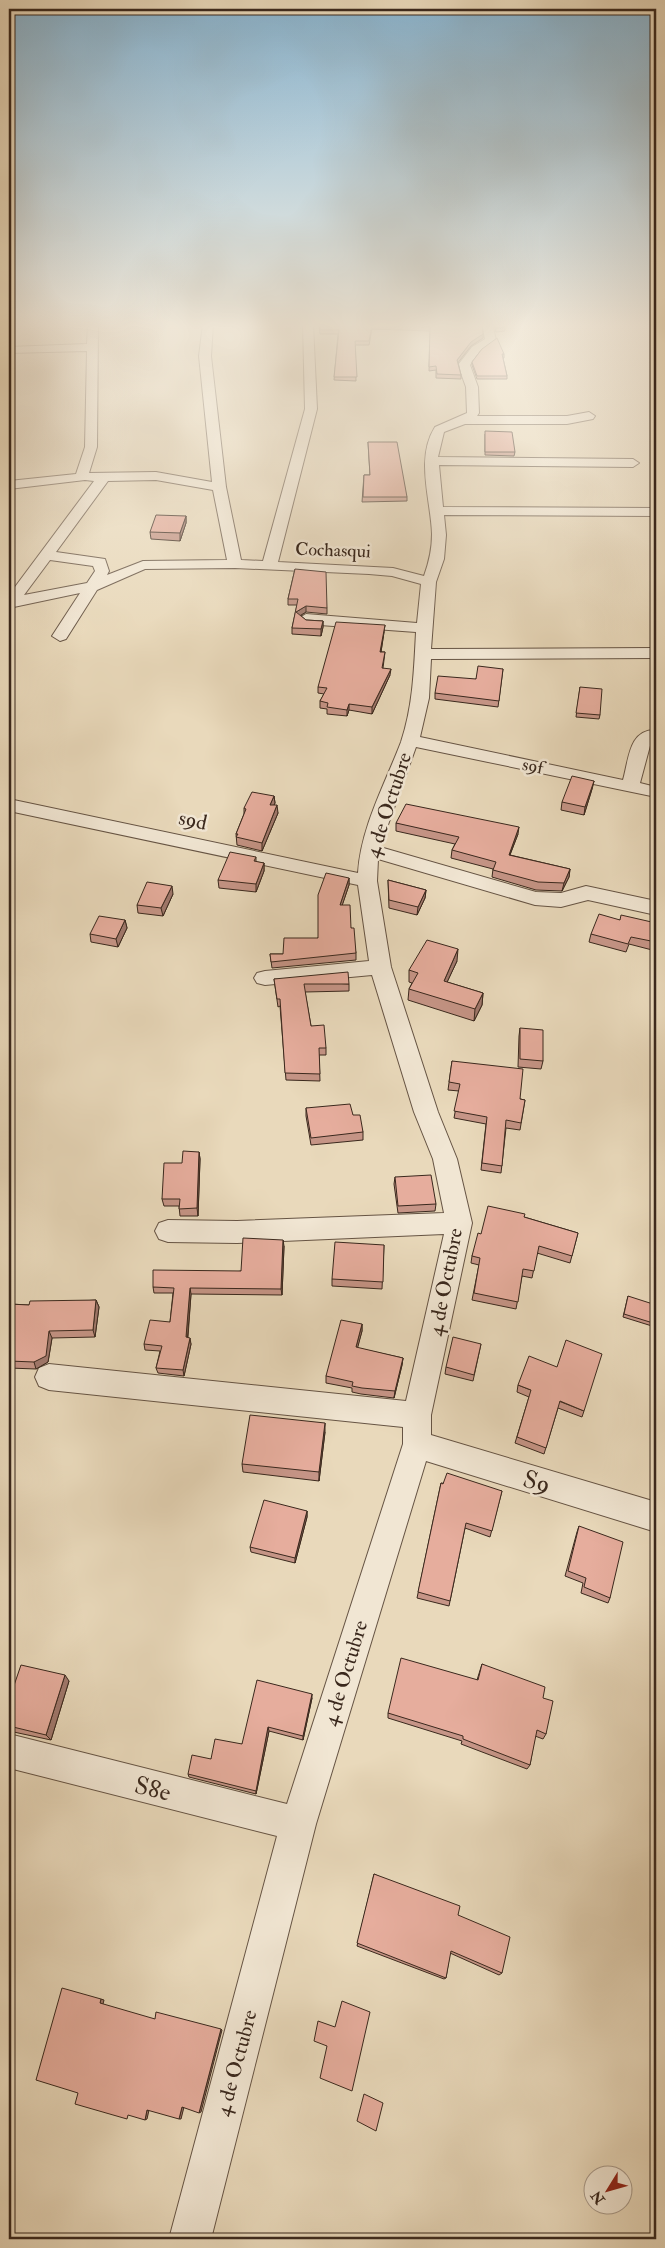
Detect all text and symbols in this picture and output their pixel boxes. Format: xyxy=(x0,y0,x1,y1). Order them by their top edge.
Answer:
street label: Cochasqui xyxy=(295,538,371,563)
street label: 4 de Octubre xyxy=(359,749,418,861)
street label: s9f xyxy=(520,753,549,780)
street label: s9d xyxy=(176,804,210,837)
street label: 4 de Octubre xyxy=(422,1226,469,1338)
street label: S9 xyxy=(519,1464,554,1501)
street label: 4 de Octubre xyxy=(317,1617,374,1729)
street label: S8e xyxy=(131,1770,174,1809)
street label: 4 de Octubre xyxy=(209,2007,264,2119)
north arrow xyxy=(582,2166,632,2216)
text: N xyxy=(587,2187,609,2208)

